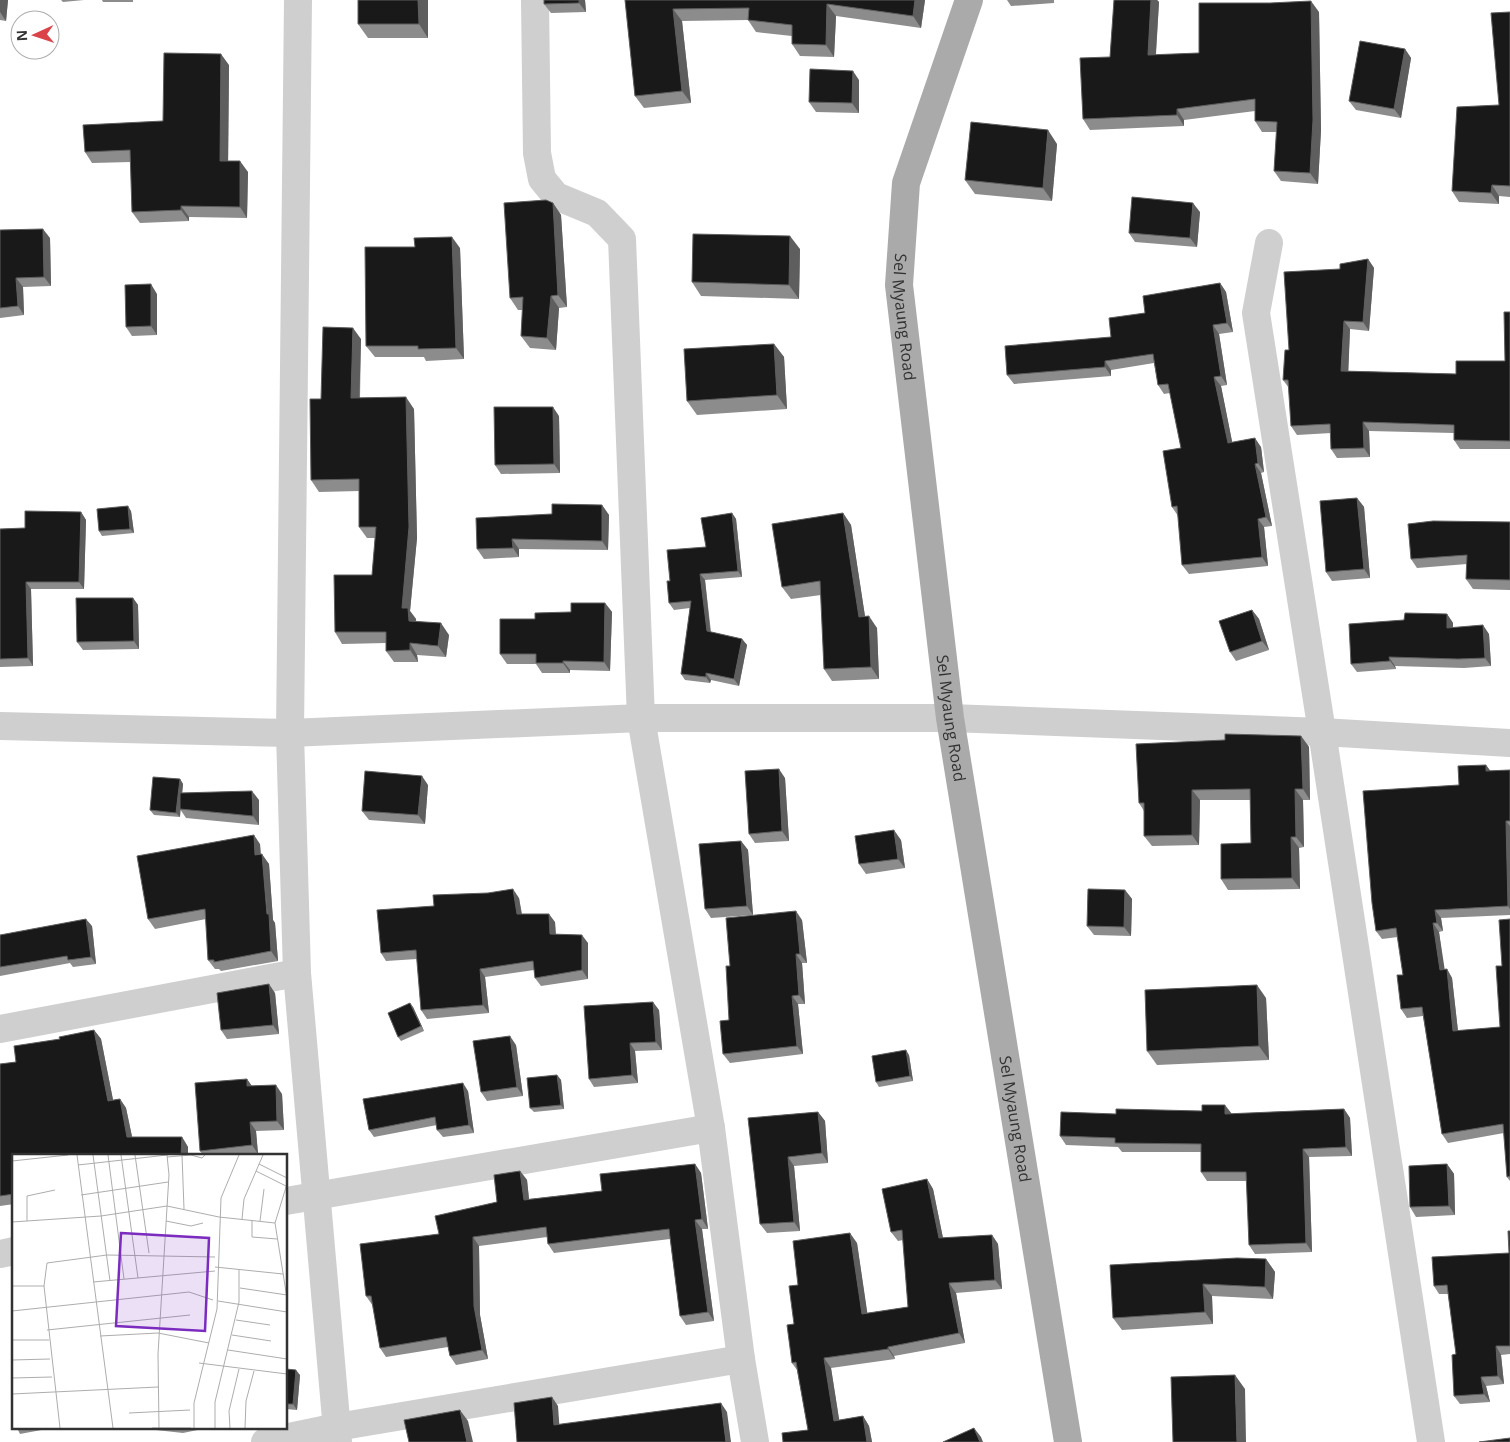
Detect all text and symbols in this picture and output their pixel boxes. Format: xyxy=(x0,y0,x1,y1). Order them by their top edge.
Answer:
north arrow xyxy=(10,10,60,60)
text: N xyxy=(12,30,31,42)
street label: Sel Myaung Road xyxy=(887,253,921,382)
street label: Sel Myaung Road xyxy=(932,653,971,783)
street label: Sel Myaung Road xyxy=(994,1054,1036,1184)
inset map xyxy=(12,1154,288,1430)

